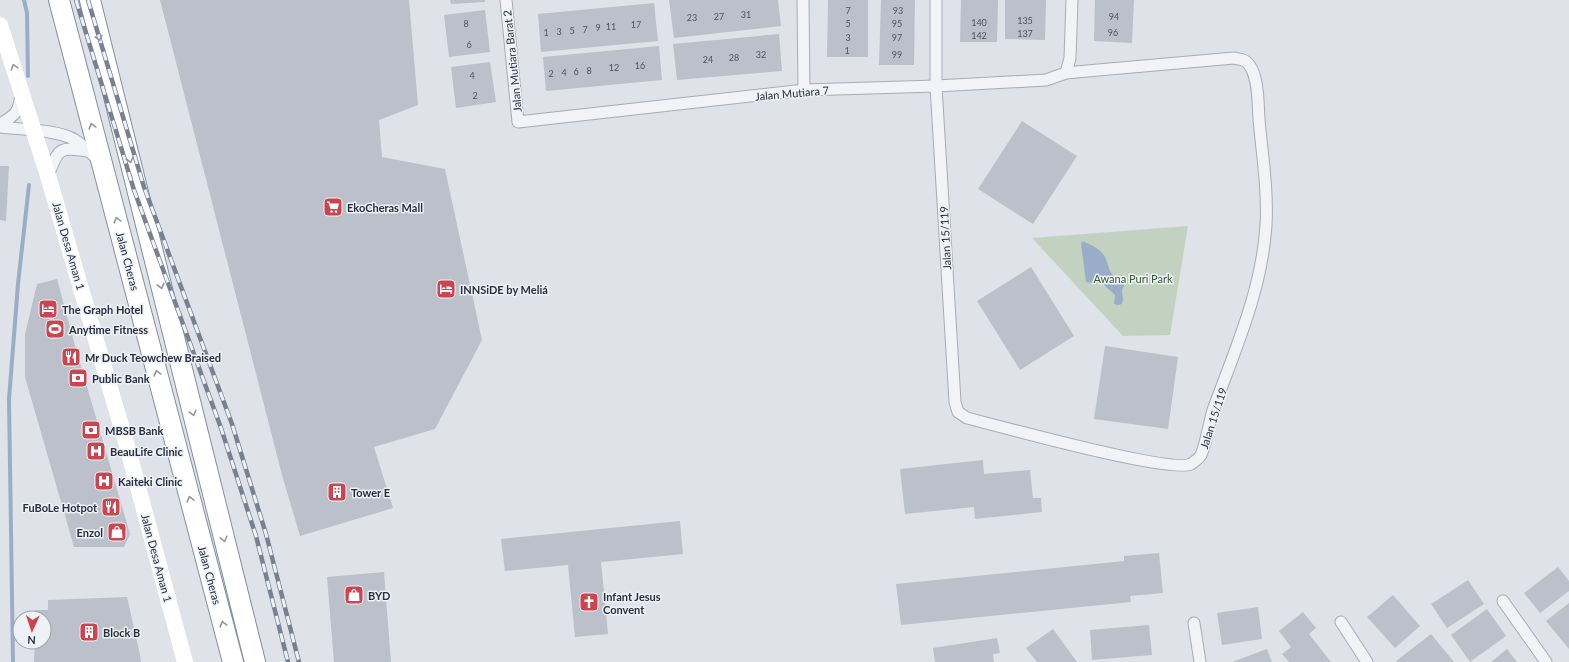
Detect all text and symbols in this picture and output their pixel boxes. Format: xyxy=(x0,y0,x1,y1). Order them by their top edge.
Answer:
house number: 7 xyxy=(845,5,851,16)
house number: 93 xyxy=(893,5,903,16)
street label: Jalan Mutiara Barat 2 xyxy=(500,9,524,113)
house number: 31 xyxy=(741,9,751,20)
house number: 27 xyxy=(714,11,724,22)
house number: 94 xyxy=(1109,11,1119,22)
house number: 23 xyxy=(687,12,697,23)
house number: 135 xyxy=(1017,15,1033,26)
house number: 140 xyxy=(971,17,987,28)
house number: 8 xyxy=(463,18,469,29)
house number: 5 xyxy=(845,18,851,29)
house number: 95 xyxy=(892,18,902,29)
house number: 17 xyxy=(631,19,641,30)
house number: 11 xyxy=(606,21,616,32)
house number: 9 xyxy=(595,22,601,33)
house number: 7 xyxy=(582,24,588,35)
house number: 5 xyxy=(569,25,575,36)
house number: 3 xyxy=(556,26,562,37)
house number: 1 xyxy=(543,27,549,38)
house number: 96 xyxy=(1108,27,1118,38)
house number: 137 xyxy=(1017,28,1033,39)
house number: 142 xyxy=(971,30,987,41)
house number: 3 xyxy=(845,32,851,43)
house number: 97 xyxy=(892,32,902,43)
one-way arrow xyxy=(95,35,103,41)
house number: 6 xyxy=(466,39,472,50)
house number: 1 xyxy=(844,45,850,56)
house number: 32 xyxy=(756,49,766,60)
house number: 99 xyxy=(892,49,902,60)
house number: 28 xyxy=(729,52,739,63)
house number: 24 xyxy=(703,54,713,65)
house number: 16 xyxy=(635,60,645,71)
house number: 12 xyxy=(609,62,619,73)
one-way arrow xyxy=(10,64,19,71)
house number: 8 xyxy=(586,65,592,76)
house number: 6 xyxy=(573,66,579,77)
house number: 4 xyxy=(561,67,567,78)
house number: 2 xyxy=(548,68,554,79)
house number: 4 xyxy=(469,70,475,81)
street label: Jalan Mutiara 7 xyxy=(755,83,829,103)
house number: 2 xyxy=(472,90,478,101)
one-way arrow xyxy=(88,122,97,129)
one-way arrow xyxy=(125,156,134,163)
supermarket icon: EkoCheras Mall xyxy=(322,196,344,218)
street label: Jalan Desa Aman 1 xyxy=(50,200,88,292)
place label: EkoCheras Mall xyxy=(347,201,423,214)
street label: Jalan 15/119 xyxy=(937,206,953,270)
one-way arrow xyxy=(113,217,122,224)
street label: Jalan Cheras xyxy=(114,230,142,292)
park label: Awana Puri Park xyxy=(1093,272,1173,285)
hotel icon: INNSiDE by Meliá xyxy=(435,278,457,300)
one-way arrow xyxy=(156,283,165,290)
place label: INNSiDE by Meliá xyxy=(460,283,548,296)
hotel icon: The Graph Hotel xyxy=(37,298,59,320)
place label: The Graph Hotel xyxy=(62,303,143,316)
sports icon: Anytime Fitness xyxy=(44,318,66,340)
place label: Anytime Fitness xyxy=(68,323,148,336)
restaurant icon: Mr Duck Teowchew Braised xyxy=(60,346,82,368)
place label: Mr Duck Teowchew Braised xyxy=(85,351,221,364)
bank icon: Public Bank xyxy=(67,367,89,389)
one-way arrow xyxy=(153,370,162,377)
place label: Public Bank xyxy=(92,372,150,385)
street label: Jalan 15/119 xyxy=(1197,386,1229,450)
one-way arrow xyxy=(188,409,196,416)
bank icon: MBSB Bank xyxy=(80,419,102,441)
place label: MBSB Bank xyxy=(105,424,164,437)
hospital icon: BeauLife Clinic xyxy=(85,440,107,462)
place label: BeauLife Clinic xyxy=(110,445,183,458)
hospital icon: Kaiteki Clinic xyxy=(93,470,115,492)
place label: Kaiteki Clinic xyxy=(118,475,183,488)
building icon: Tower E xyxy=(326,481,348,503)
place label: Tower E xyxy=(351,486,390,499)
one-way arrow xyxy=(186,495,195,502)
restaurant icon: FuBoLe Hotpot xyxy=(100,496,122,518)
place label: FuBoLe Hotpot xyxy=(23,501,98,514)
street label: Jalan Desa Aman 1 xyxy=(139,512,175,604)
shop icon: Enzol xyxy=(106,521,128,543)
place label: Enzol xyxy=(77,526,103,539)
one-way arrow xyxy=(219,535,228,542)
street label: Jalan Cheras xyxy=(196,544,224,606)
shop icon: BYD xyxy=(343,584,365,606)
place label: BYD xyxy=(368,589,390,602)
place label: Infant Jesus Convent xyxy=(603,590,661,616)
church icon: Infant Jesus Convent xyxy=(578,591,600,613)
north arrow xyxy=(12,610,52,650)
building icon: Block B xyxy=(78,621,100,643)
one-way arrow xyxy=(219,621,228,628)
place label: Block B xyxy=(103,626,140,639)
text: N xyxy=(27,634,36,647)

